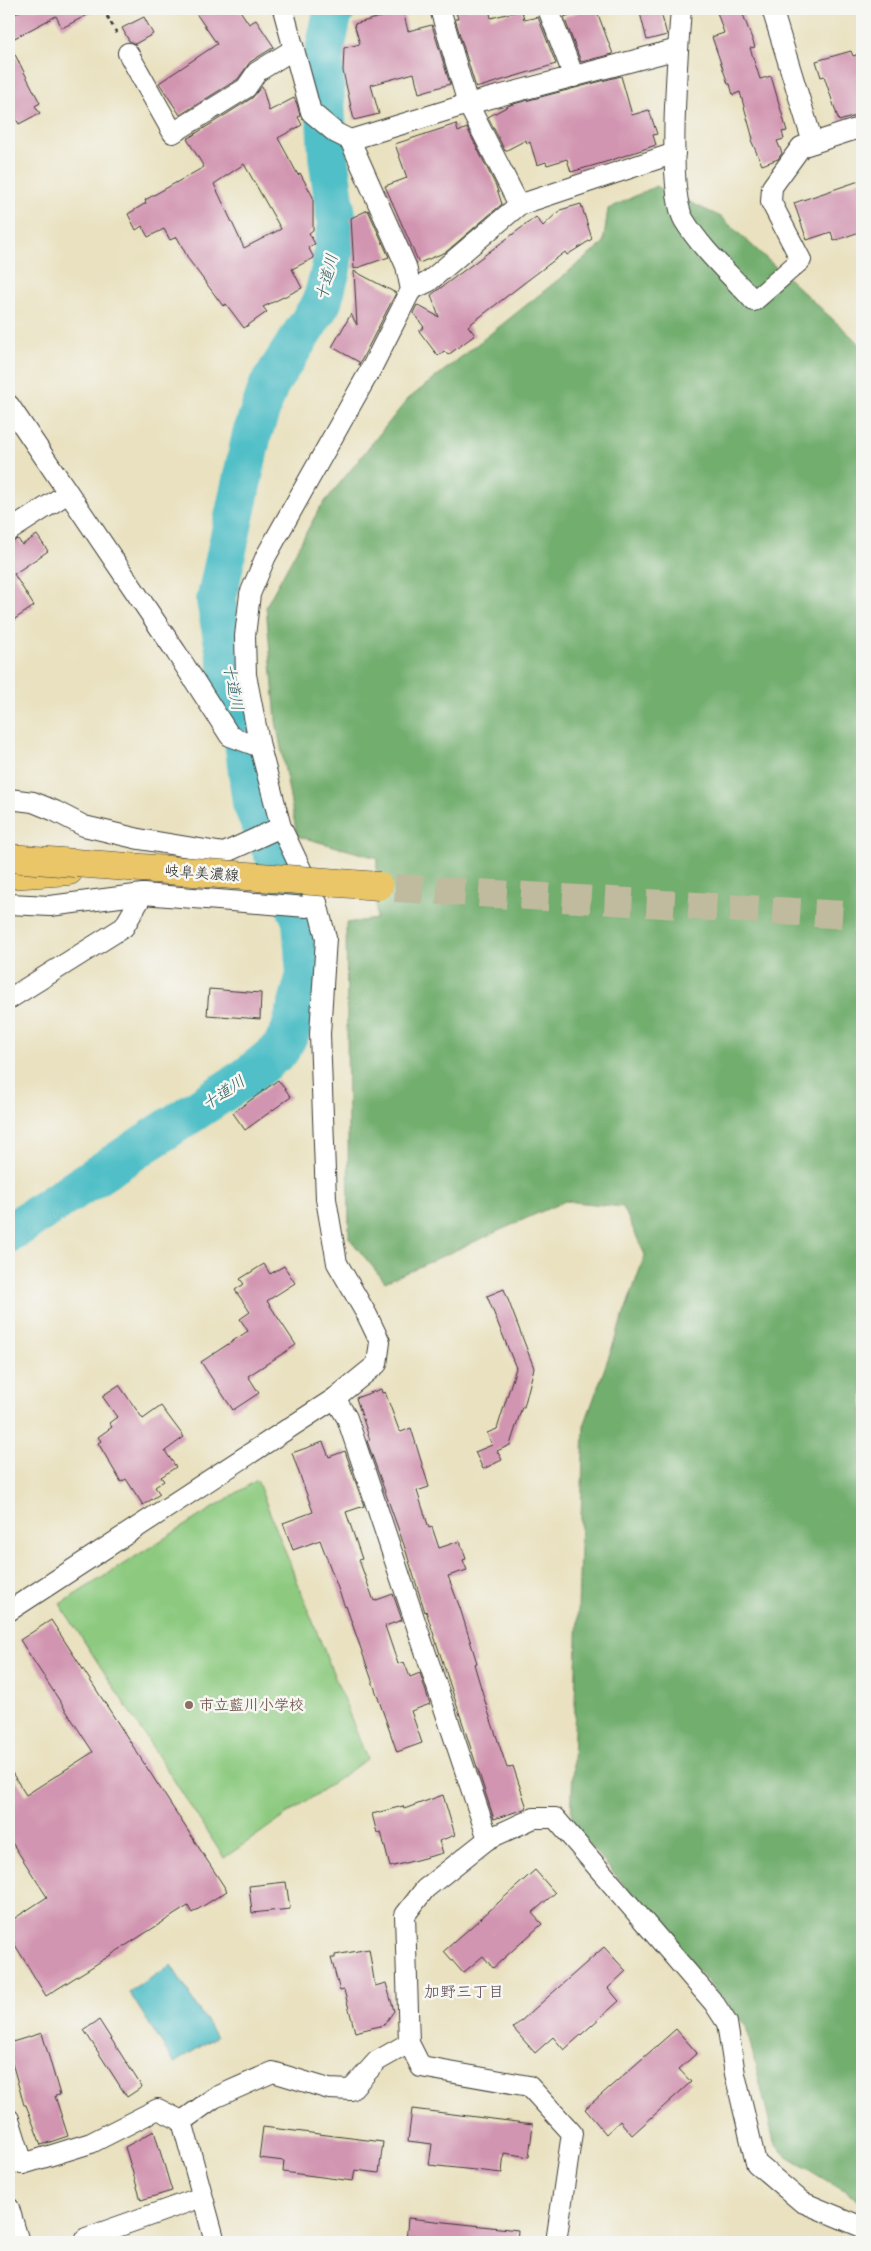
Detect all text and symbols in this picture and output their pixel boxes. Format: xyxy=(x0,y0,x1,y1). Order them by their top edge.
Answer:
water label: 十道川 xyxy=(307,250,346,304)
water label: 十道川 xyxy=(214,661,253,714)
street label: 岐阜美濃線 xyxy=(164,857,240,889)
water label: 十道川 xyxy=(195,1067,251,1118)
place label: 市立藍川小学校 xyxy=(199,1692,304,1718)
marker: 市立藍川小学校 xyxy=(183,1699,195,1711)
district label: 加野三丁目 xyxy=(424,1977,504,2006)

